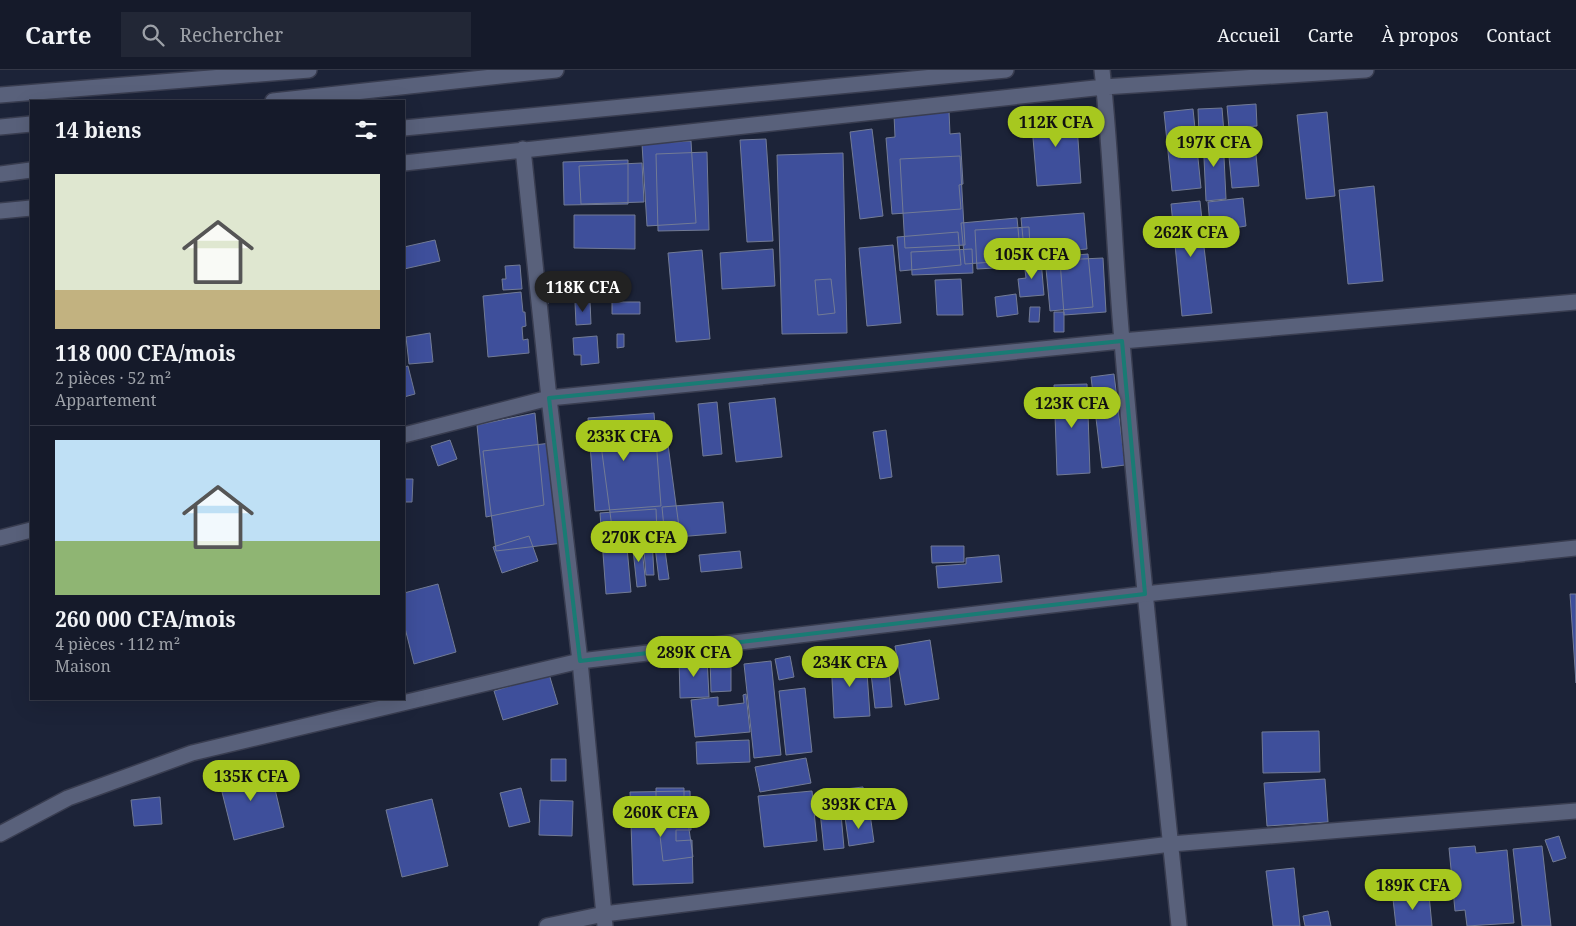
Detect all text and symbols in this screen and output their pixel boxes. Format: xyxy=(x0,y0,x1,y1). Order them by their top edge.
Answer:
search box xyxy=(121,12,471,57)
text: Carte xyxy=(25,18,91,51)
icon: search xyxy=(139,21,167,49)
text: Rechercher xyxy=(179,22,283,48)
text: Accueil xyxy=(1217,23,1280,47)
text: Carte xyxy=(1308,23,1353,47)
text: À propos xyxy=(1381,23,1458,47)
text: Contact xyxy=(1486,23,1551,47)
pin: 112K CFA xyxy=(1004,106,1108,148)
text: 112K CFA xyxy=(1019,111,1093,133)
text: 14 biens xyxy=(55,116,141,144)
icon: filters xyxy=(352,116,380,144)
pin: 197K CFA xyxy=(1162,126,1266,168)
text: 197K CFA xyxy=(1177,131,1251,153)
icon: home xyxy=(173,207,263,297)
pin: 262K CFA xyxy=(1139,216,1243,258)
text: 262K CFA xyxy=(1154,221,1228,243)
pin: 105K CFA xyxy=(980,238,1084,280)
text: 105K CFA xyxy=(995,243,1069,265)
pin: 118K CFA xyxy=(531,270,635,313)
text: 118K CFA xyxy=(546,276,620,298)
text: 118 000 CFA/mois xyxy=(55,339,236,367)
text: 2 pièces · 52 m² xyxy=(55,367,171,389)
pin: 123K CFA xyxy=(1020,386,1124,429)
text: Appartement xyxy=(55,389,156,411)
text: 123K CFA xyxy=(1035,392,1109,414)
pin: 233K CFA xyxy=(572,420,676,462)
text: 233K CFA xyxy=(587,425,661,447)
icon: home xyxy=(173,472,263,562)
pin: 270K CFA xyxy=(587,520,691,563)
text: 270K CFA xyxy=(602,526,676,548)
text: 260 000 CFA/mois xyxy=(55,605,236,633)
text: 4 pièces · 112 m² xyxy=(55,633,180,655)
pin: 289K CFA xyxy=(642,636,746,678)
text: 289K CFA xyxy=(657,641,731,663)
pin: 234K CFA xyxy=(798,646,902,688)
text: 234K CFA xyxy=(813,651,887,673)
text: Maison xyxy=(55,655,111,677)
pin: 135K CFA xyxy=(199,760,303,802)
text: 135K CFA xyxy=(214,765,288,787)
pin: 393K CFA xyxy=(807,788,911,830)
text: 393K CFA xyxy=(822,793,896,815)
pin: 260K CFA xyxy=(609,796,713,838)
text: 260K CFA xyxy=(624,801,698,823)
pin: 189K CFA xyxy=(1361,868,1465,911)
text: 189K CFA xyxy=(1376,874,1450,896)

